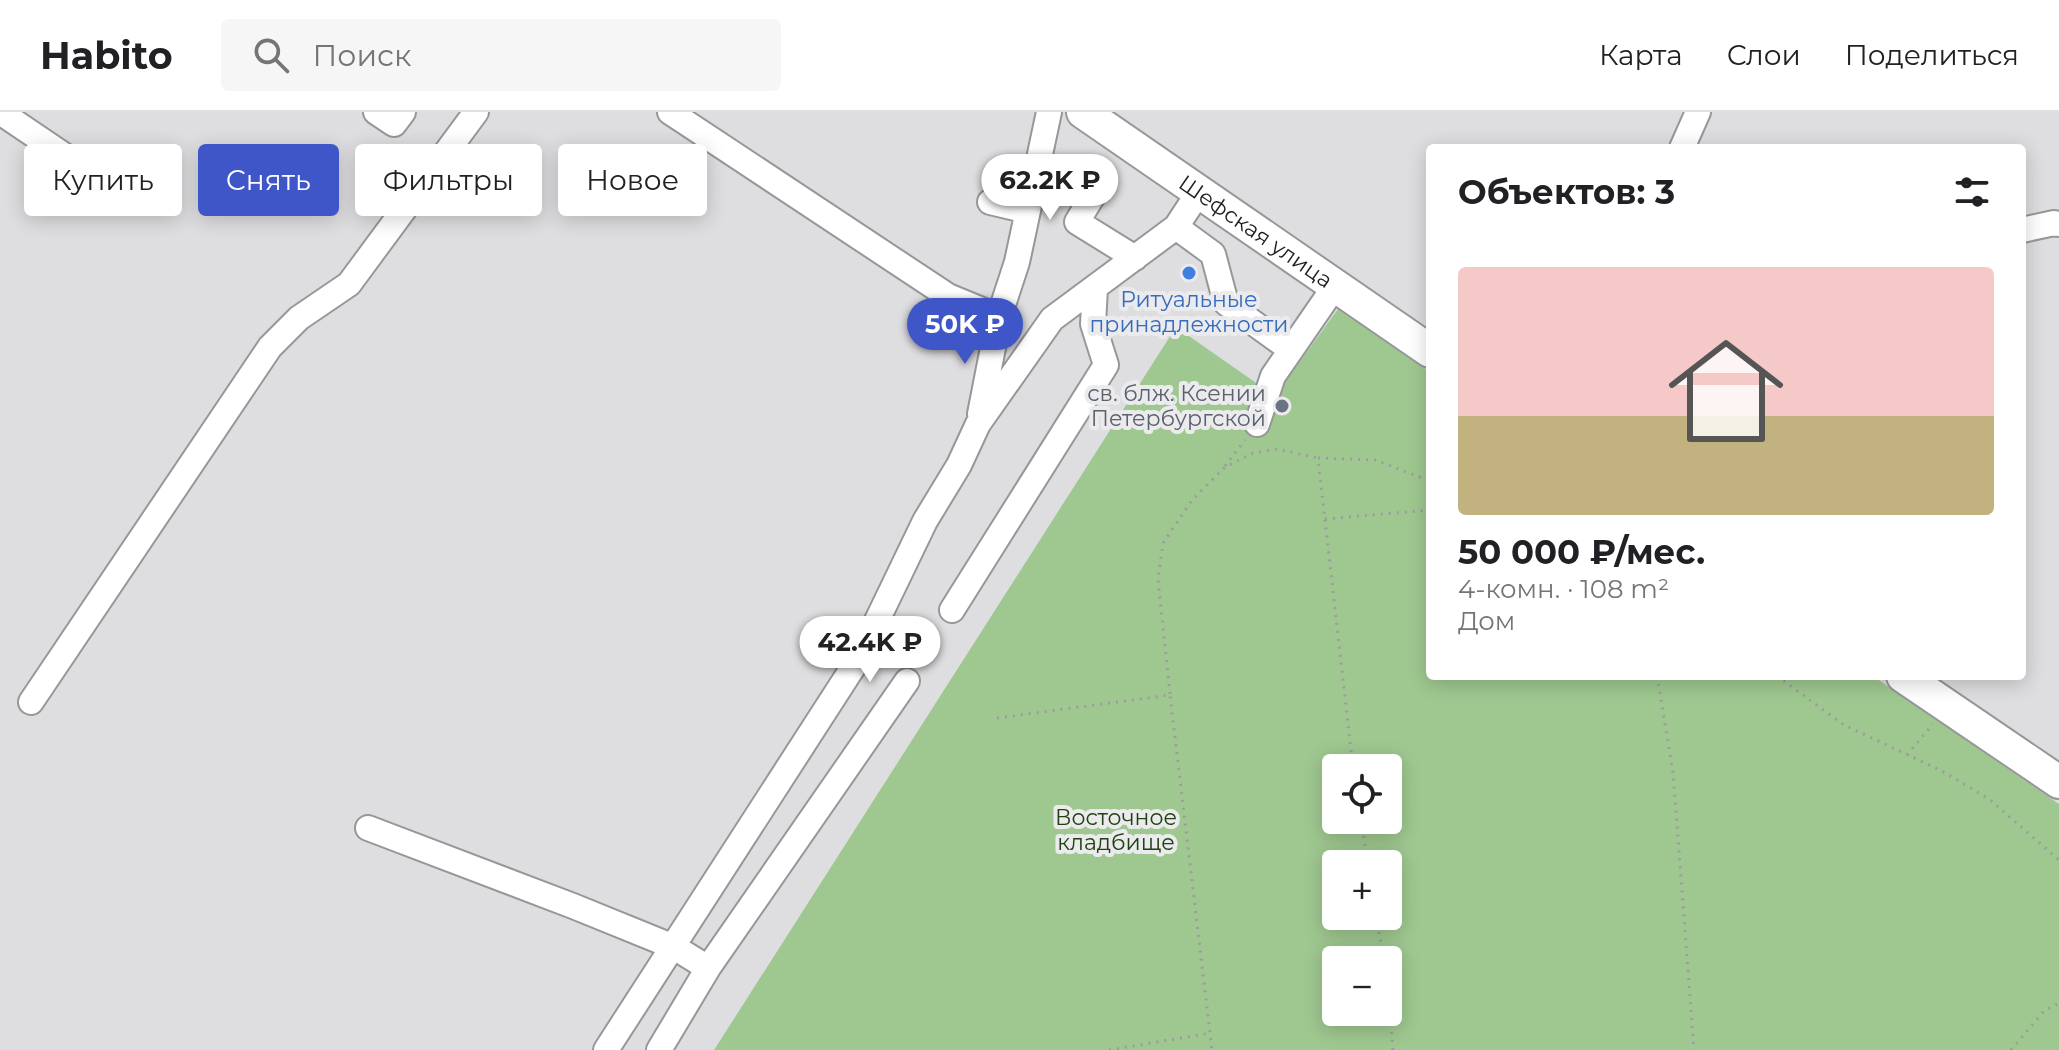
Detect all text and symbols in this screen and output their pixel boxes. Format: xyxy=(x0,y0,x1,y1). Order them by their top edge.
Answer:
search box xyxy=(221,19,781,91)
text: Habito xyxy=(40,32,173,79)
icon: search xyxy=(249,33,293,77)
text: Поиск xyxy=(313,37,411,74)
text: Карта xyxy=(1599,38,1683,72)
text: Слои xyxy=(1727,38,1801,72)
text: Поделиться xyxy=(1845,38,2019,72)
chip: Купить xyxy=(24,144,182,216)
chip: Снять xyxy=(198,144,339,216)
chip: Фильтры xyxy=(355,144,542,216)
chip: Новое xyxy=(558,144,707,216)
pin: 62.2K ₽ xyxy=(976,154,1124,222)
text: 62.2K ₽ xyxy=(999,164,1101,196)
street label: Шефская улица xyxy=(1174,169,1338,294)
icon: filters xyxy=(1950,170,1994,214)
text: Объектов: 3 xyxy=(1458,171,1675,213)
marker: Ритуальные принадлежности xyxy=(1180,264,1198,282)
place label: Ритуальные принадлежности xyxy=(1090,286,1288,338)
pin: 50K ₽ xyxy=(909,298,1021,366)
text: 50K ₽ xyxy=(925,308,1005,340)
icon: home xyxy=(1654,319,1798,463)
place label: св. блж. Ксении Петербургской xyxy=(1087,380,1266,432)
marker: св. блж. Ксении Петербургской xyxy=(1273,397,1291,415)
text: 50 000 ₽/мес. xyxy=(1458,531,1705,573)
text: 4-комн. · 108 m² xyxy=(1458,573,1669,605)
text: Дом xyxy=(1458,605,1515,637)
pin: 42.4K ₽ xyxy=(796,616,944,684)
text: 42.4K ₽ xyxy=(817,626,923,658)
map controls xyxy=(1322,754,1402,1026)
button: locate xyxy=(1322,754,1402,834)
park label: Восточное кладбище xyxy=(1055,804,1177,856)
button: + xyxy=(1322,850,1402,930)
button: − xyxy=(1322,946,1402,1026)

